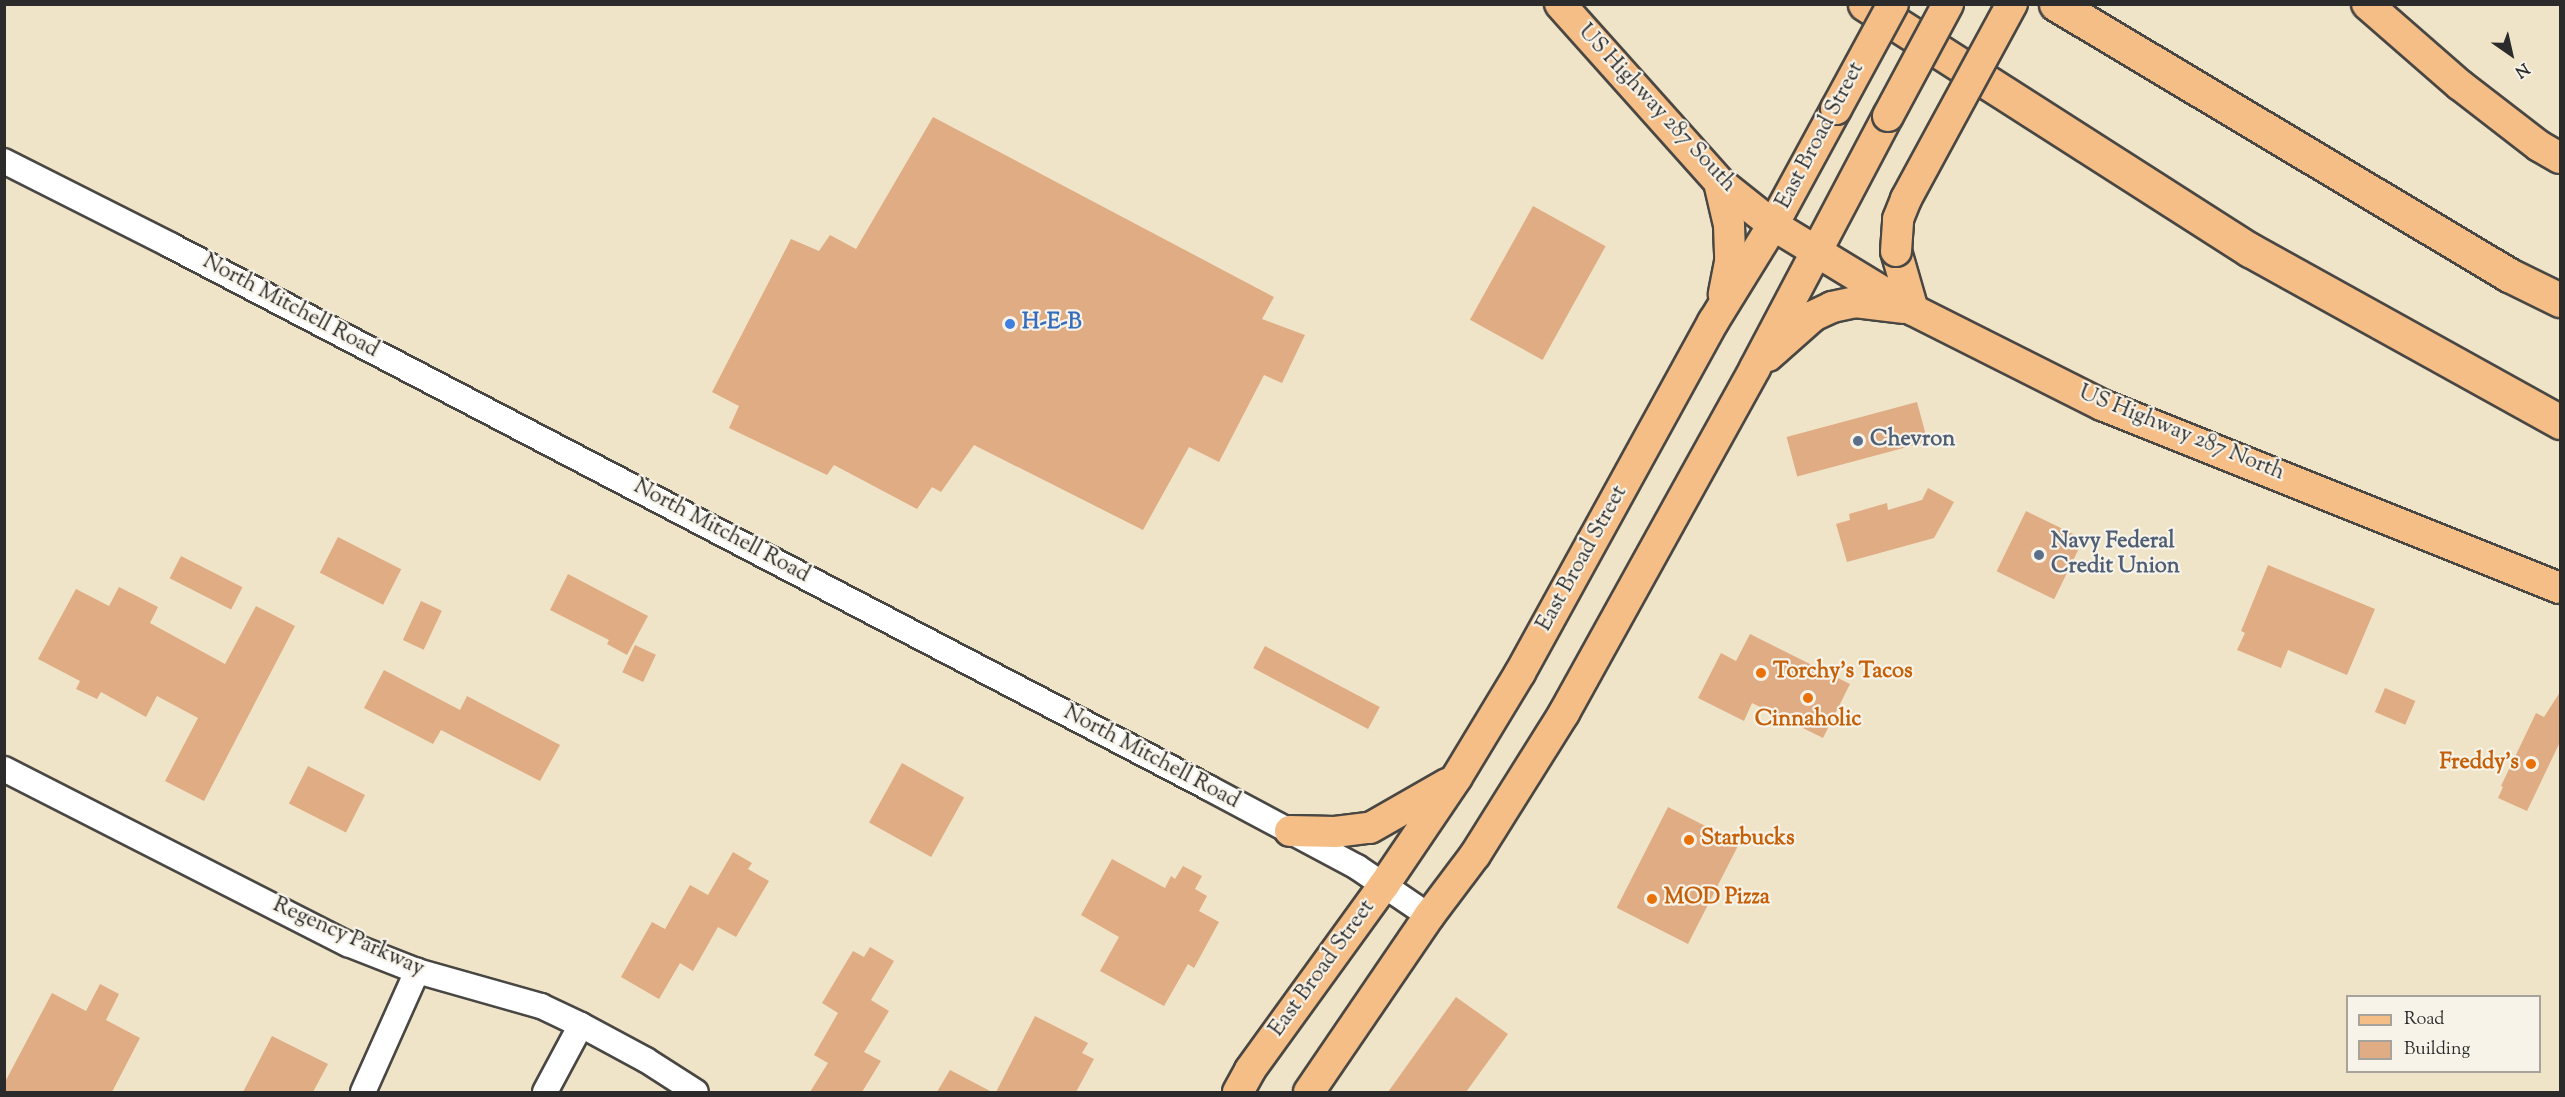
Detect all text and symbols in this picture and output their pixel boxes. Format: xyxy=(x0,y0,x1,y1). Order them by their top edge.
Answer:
street label: US Highway 287 South xyxy=(1571,20,1741,198)
north arrow xyxy=(2481,24,2541,84)
text: N xyxy=(2510,56,2533,82)
street label: East Broad Street xyxy=(1771,58,1871,214)
street label: North Mitchell Road xyxy=(197,249,383,365)
place label: H-E-B xyxy=(1022,311,1082,337)
marker: H-E-B xyxy=(1003,317,1017,331)
street label: US Highway 287 North xyxy=(2074,381,2288,487)
place label: Chevron xyxy=(1870,428,1955,454)
marker: Chevron xyxy=(1851,434,1865,448)
street label: North Mitchell Road xyxy=(628,474,814,590)
street label: East Broad Street xyxy=(1532,482,1634,636)
place label: Navy Federal Credit Union xyxy=(2051,529,2180,580)
marker: Navy Federal Credit Union xyxy=(2032,548,2046,562)
place label: Torchy's Tacos xyxy=(1773,660,1913,686)
marker: Torchy's Tacos xyxy=(1754,666,1768,680)
marker: Cinnaholic xyxy=(1801,691,1815,705)
street label: North Mitchell Road xyxy=(1058,700,1244,816)
place label: Cinnaholic xyxy=(1755,708,1861,734)
place label: Freddy's xyxy=(2439,751,2519,777)
marker: Freddy's xyxy=(2524,757,2538,771)
place label: Starbucks xyxy=(1701,827,1795,853)
marker: Starbucks xyxy=(1682,833,1696,847)
place label: MOD Pizza xyxy=(1664,886,1770,912)
marker: MOD Pizza xyxy=(1645,892,1659,906)
street label: Regency Parkway xyxy=(268,893,428,983)
street label: East Broad Street xyxy=(1265,896,1381,1042)
legend xyxy=(2346,995,2541,1073)
text: Road xyxy=(2404,1007,2444,1033)
text: Building xyxy=(2404,1037,2470,1063)

